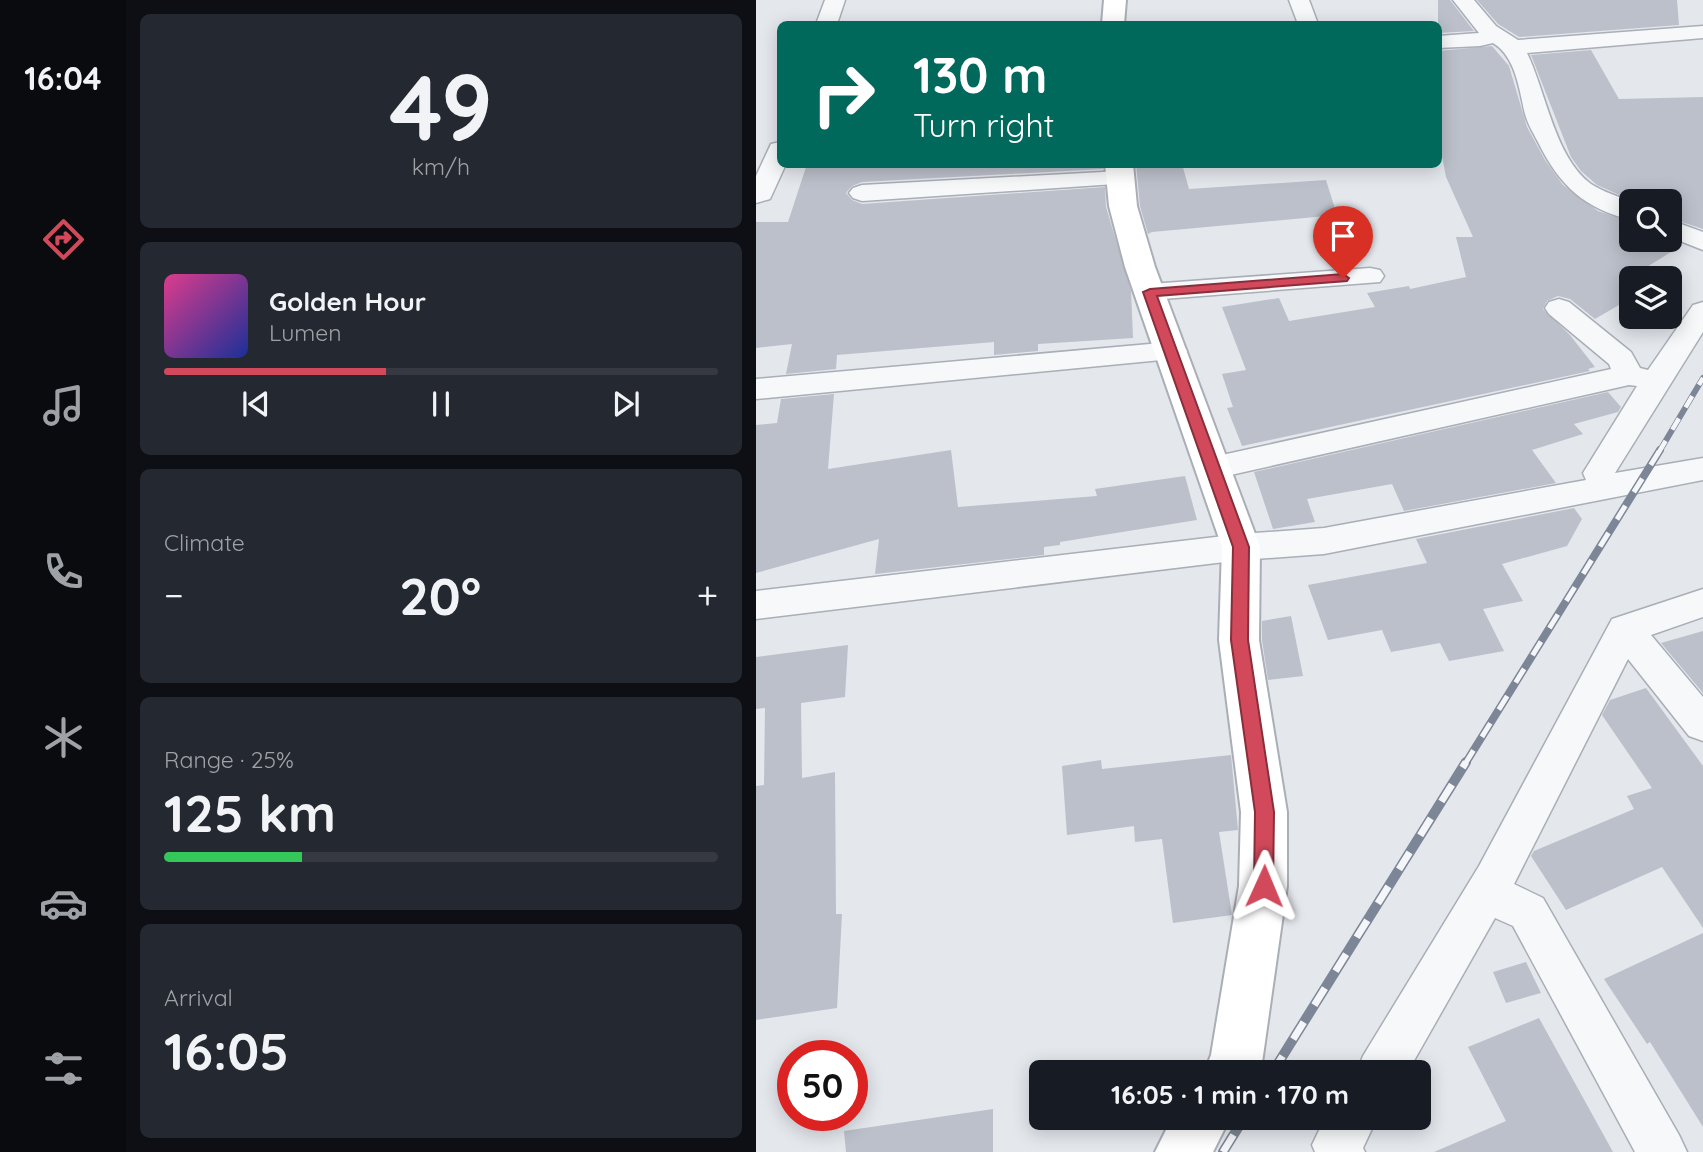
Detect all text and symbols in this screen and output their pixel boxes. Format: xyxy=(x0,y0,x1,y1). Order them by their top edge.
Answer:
text: 130 m xyxy=(913,44,1047,105)
text: 49 xyxy=(389,49,493,163)
icon: right xyxy=(798,49,889,140)
text: 16:04 xyxy=(24,58,102,98)
text: Turn right xyxy=(913,105,1054,145)
text: km/h xyxy=(412,152,470,181)
map controls xyxy=(1619,189,1682,329)
button: search xyxy=(1619,189,1682,252)
pin xyxy=(1313,206,1373,278)
icon: directions xyxy=(39,215,88,264)
icon: arrive xyxy=(1324,217,1362,255)
button: layers xyxy=(1619,266,1682,329)
text: Golden Hour xyxy=(269,285,426,318)
text: Lumen xyxy=(269,318,342,347)
icon: music xyxy=(39,381,88,430)
icon: previous xyxy=(237,385,275,423)
icon: pause xyxy=(422,385,460,423)
icon: next xyxy=(607,385,645,423)
text: Climate xyxy=(164,528,245,557)
icon: phone xyxy=(39,547,88,596)
text: 20° xyxy=(399,563,481,628)
text: − xyxy=(164,571,184,619)
text: + xyxy=(697,571,718,619)
icon: climate xyxy=(39,713,88,762)
text: Range · 25% xyxy=(164,745,294,774)
text: 125 km xyxy=(164,780,336,845)
position arrow xyxy=(1227,849,1301,923)
icon: car xyxy=(39,879,88,928)
text: Arrival xyxy=(164,983,233,1012)
text: 16:05 xyxy=(164,1018,289,1083)
speed limit sign: 50 xyxy=(777,1040,868,1131)
icon: filters xyxy=(39,1044,88,1093)
text: 16:05 · 1 min · 170 m xyxy=(1111,1078,1349,1111)

